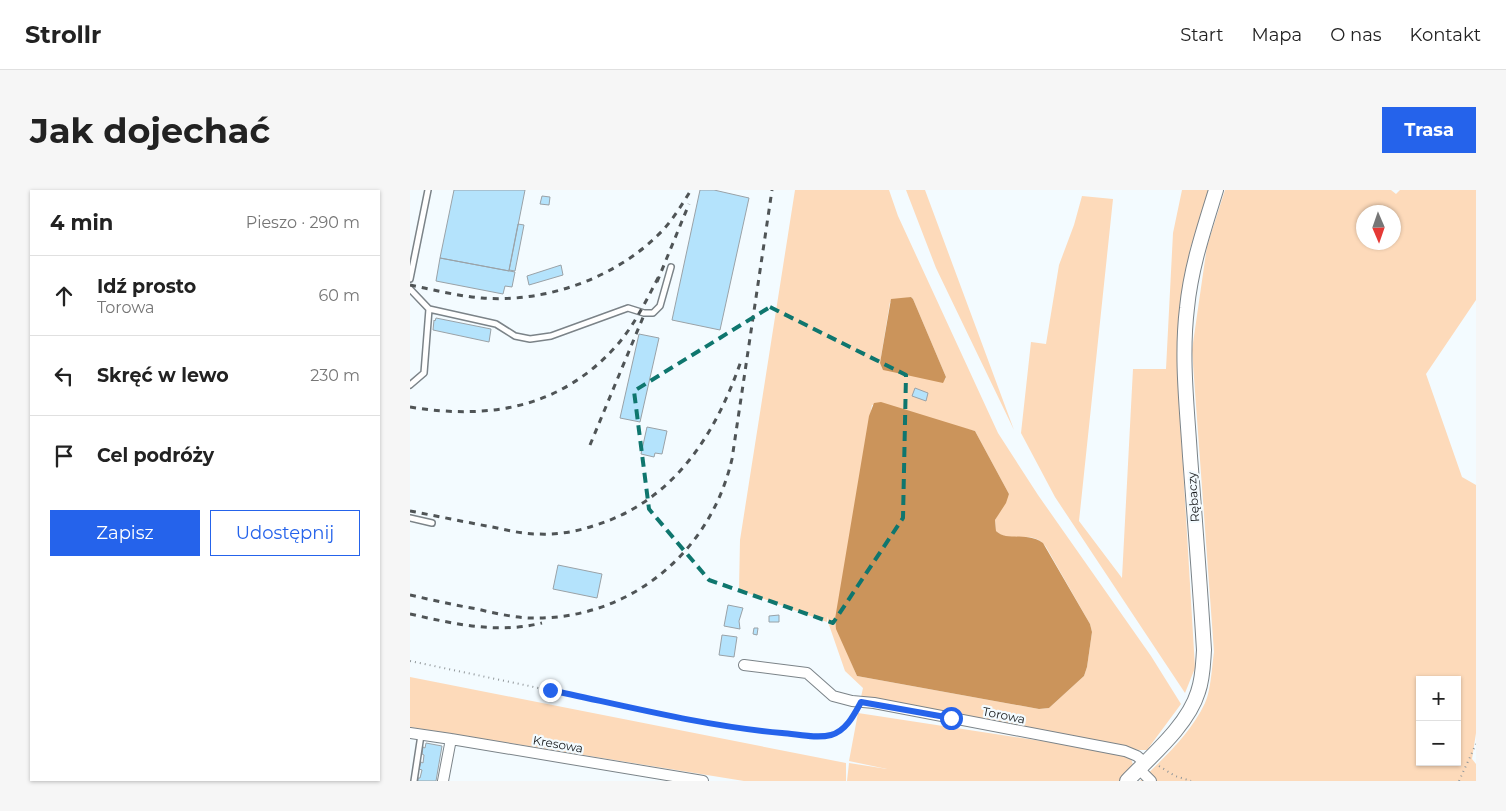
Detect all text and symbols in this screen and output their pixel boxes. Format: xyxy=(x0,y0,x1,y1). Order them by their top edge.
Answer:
text: Strollr xyxy=(25,20,101,49)
text: Start xyxy=(1180,24,1224,46)
text: Mapa xyxy=(1252,24,1302,46)
text: O nas xyxy=(1330,24,1382,46)
text: Kontakt xyxy=(1410,24,1481,46)
button: Trasa xyxy=(1382,107,1476,153)
text: Jak dojechać xyxy=(30,109,270,152)
north arrow xyxy=(1356,205,1401,250)
text: 4 min xyxy=(50,210,113,235)
text: Pieszo · 290 m xyxy=(246,213,360,232)
text: Idź prosto xyxy=(97,275,196,298)
icon: ahead xyxy=(50,282,78,310)
text: 60 m xyxy=(318,286,360,305)
text: Torowa xyxy=(97,298,155,317)
icon: left xyxy=(50,362,78,390)
text: Skręć w lewo xyxy=(97,364,229,387)
text: 230 m xyxy=(310,366,360,385)
icon: arrive xyxy=(50,442,78,470)
text: Cel podróży xyxy=(97,444,214,467)
street label: Rębaczy xyxy=(1184,471,1202,523)
button: Zapisz xyxy=(50,510,200,556)
button: Udostępnij xyxy=(210,510,360,556)
map controls xyxy=(1416,676,1461,766)
button: + xyxy=(1416,676,1461,721)
route end xyxy=(539,679,562,702)
street label: Torowa xyxy=(981,704,1027,726)
route start xyxy=(940,707,963,730)
button: − xyxy=(1416,721,1461,766)
street label: Kresowa xyxy=(532,732,584,756)

